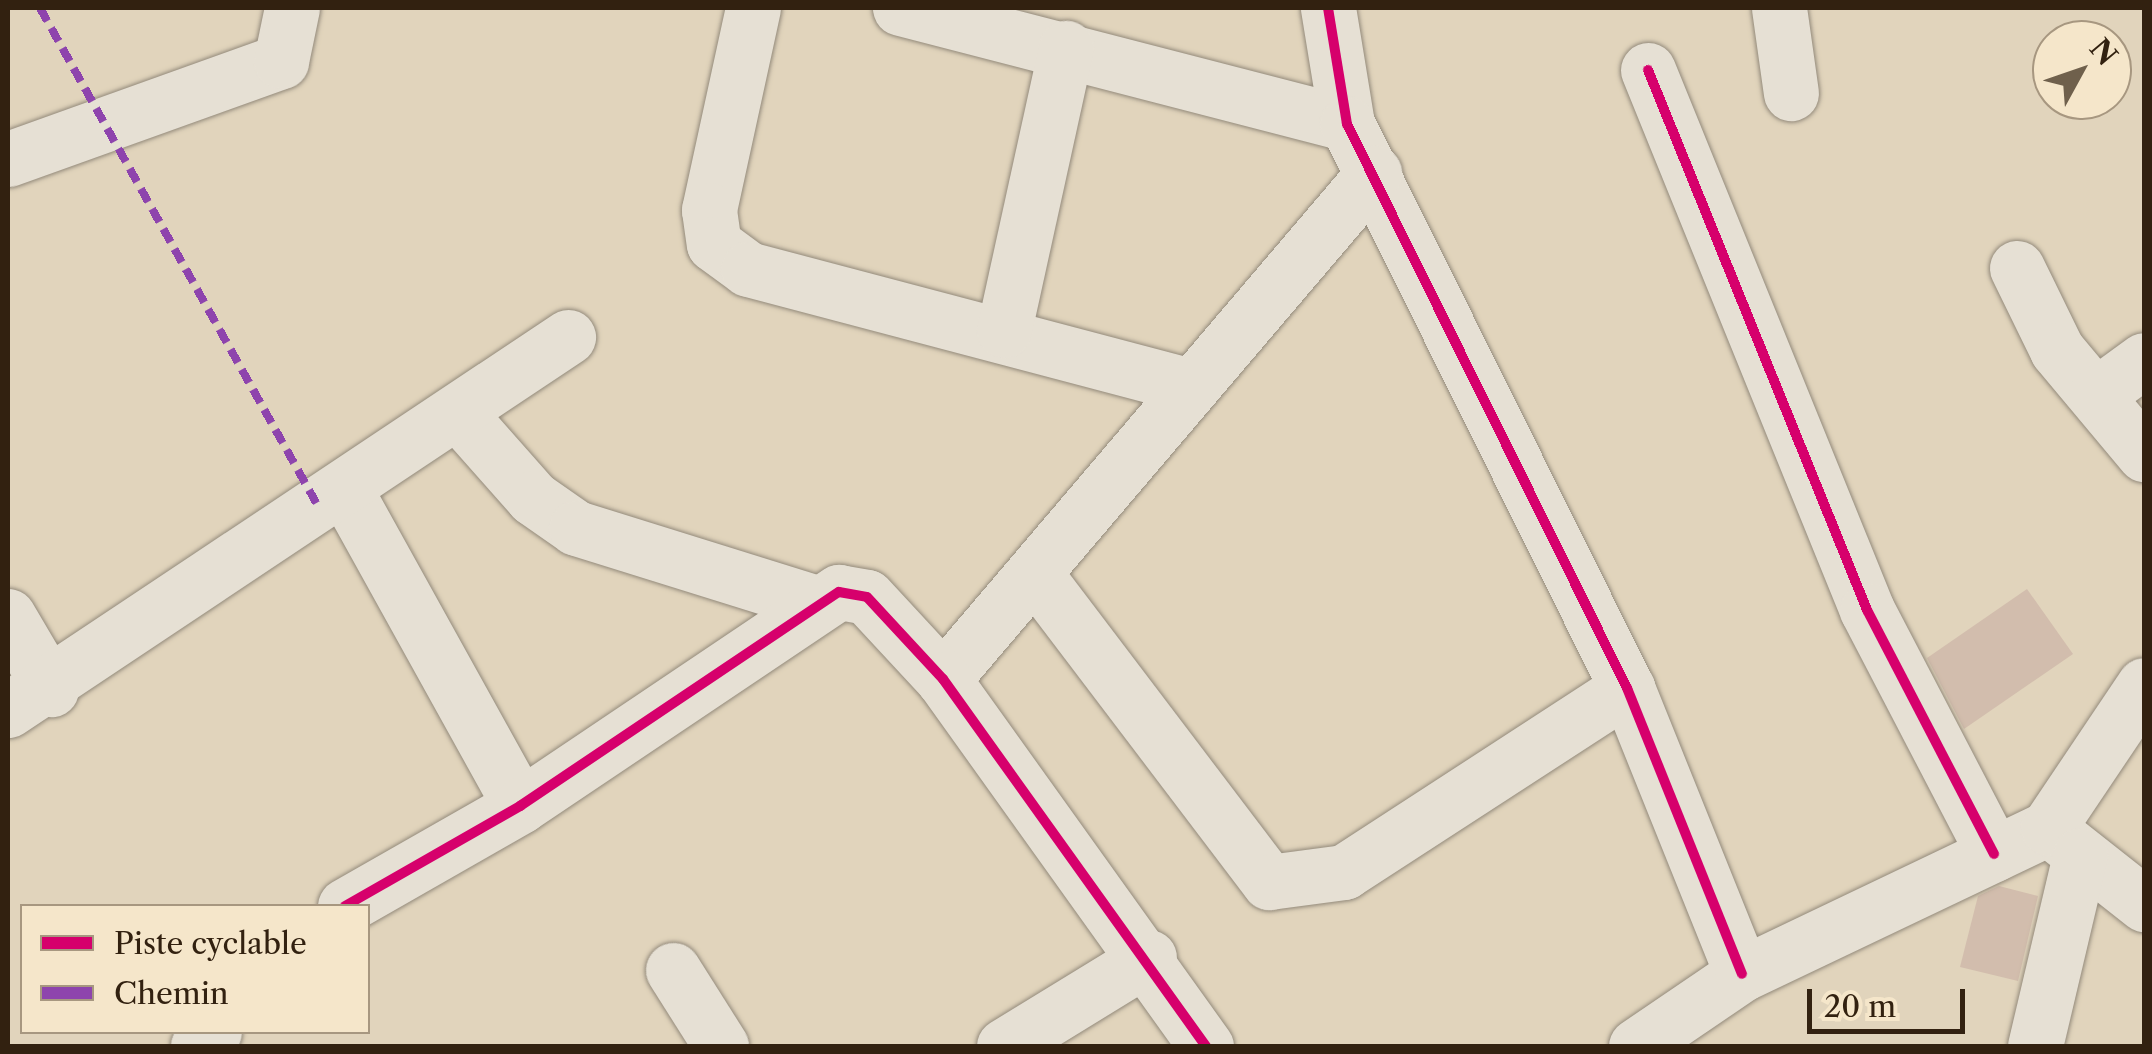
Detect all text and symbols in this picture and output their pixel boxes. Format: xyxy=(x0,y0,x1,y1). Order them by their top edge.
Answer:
north arrow xyxy=(2032,20,2132,120)
text: N xyxy=(2083,32,2124,72)
legend xyxy=(20,904,370,1034)
text: Piste cyclable xyxy=(114,925,307,962)
scale bar xyxy=(1812,969,1970,1031)
text: Chemin xyxy=(114,975,229,1012)
text: 20 m xyxy=(1824,988,1896,1025)

